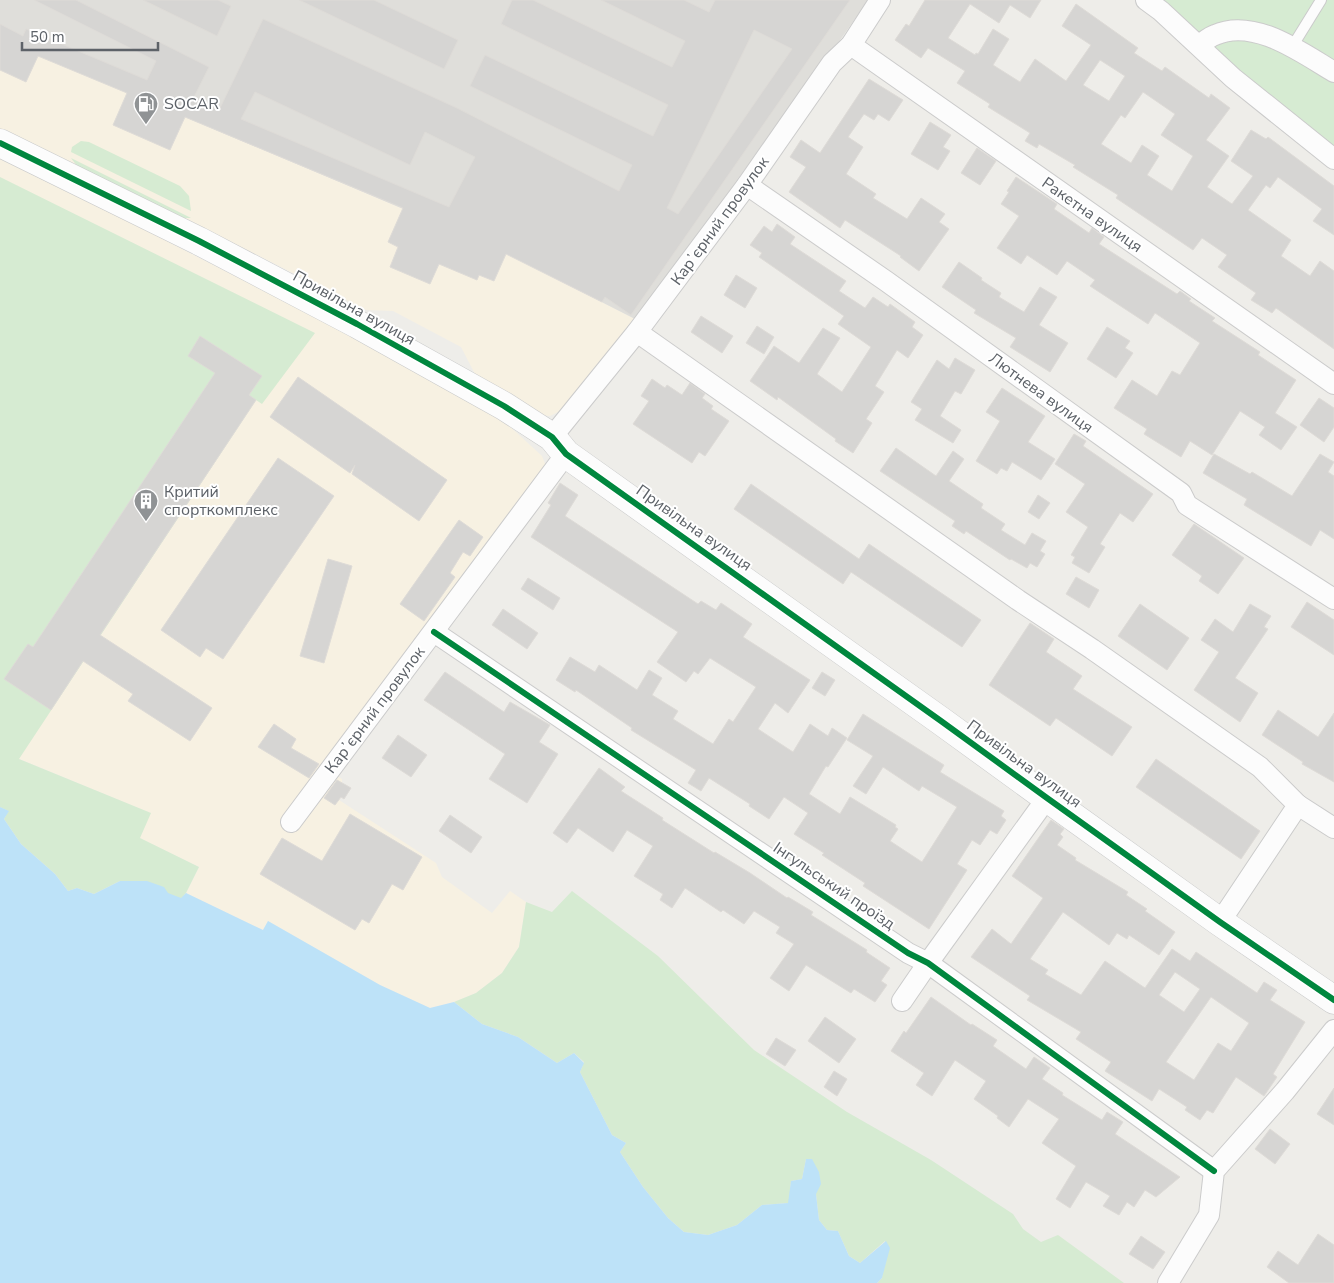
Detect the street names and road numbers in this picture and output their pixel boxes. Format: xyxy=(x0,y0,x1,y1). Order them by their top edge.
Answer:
street label: Карʼєрний провулок xyxy=(666,152,775,290)
street label: Ракетна вулиця xyxy=(1037,172,1147,258)
street label: Привільна вулиця xyxy=(289,265,419,351)
street label: Лютнева вулиця xyxy=(984,348,1098,438)
street label: Привільна вулиця xyxy=(632,480,756,576)
street label: Карʼєрний провулок xyxy=(320,641,431,778)
street label: Привільна вулиця xyxy=(962,715,1086,813)
street label: Інгульський проїзд xyxy=(769,837,900,935)

